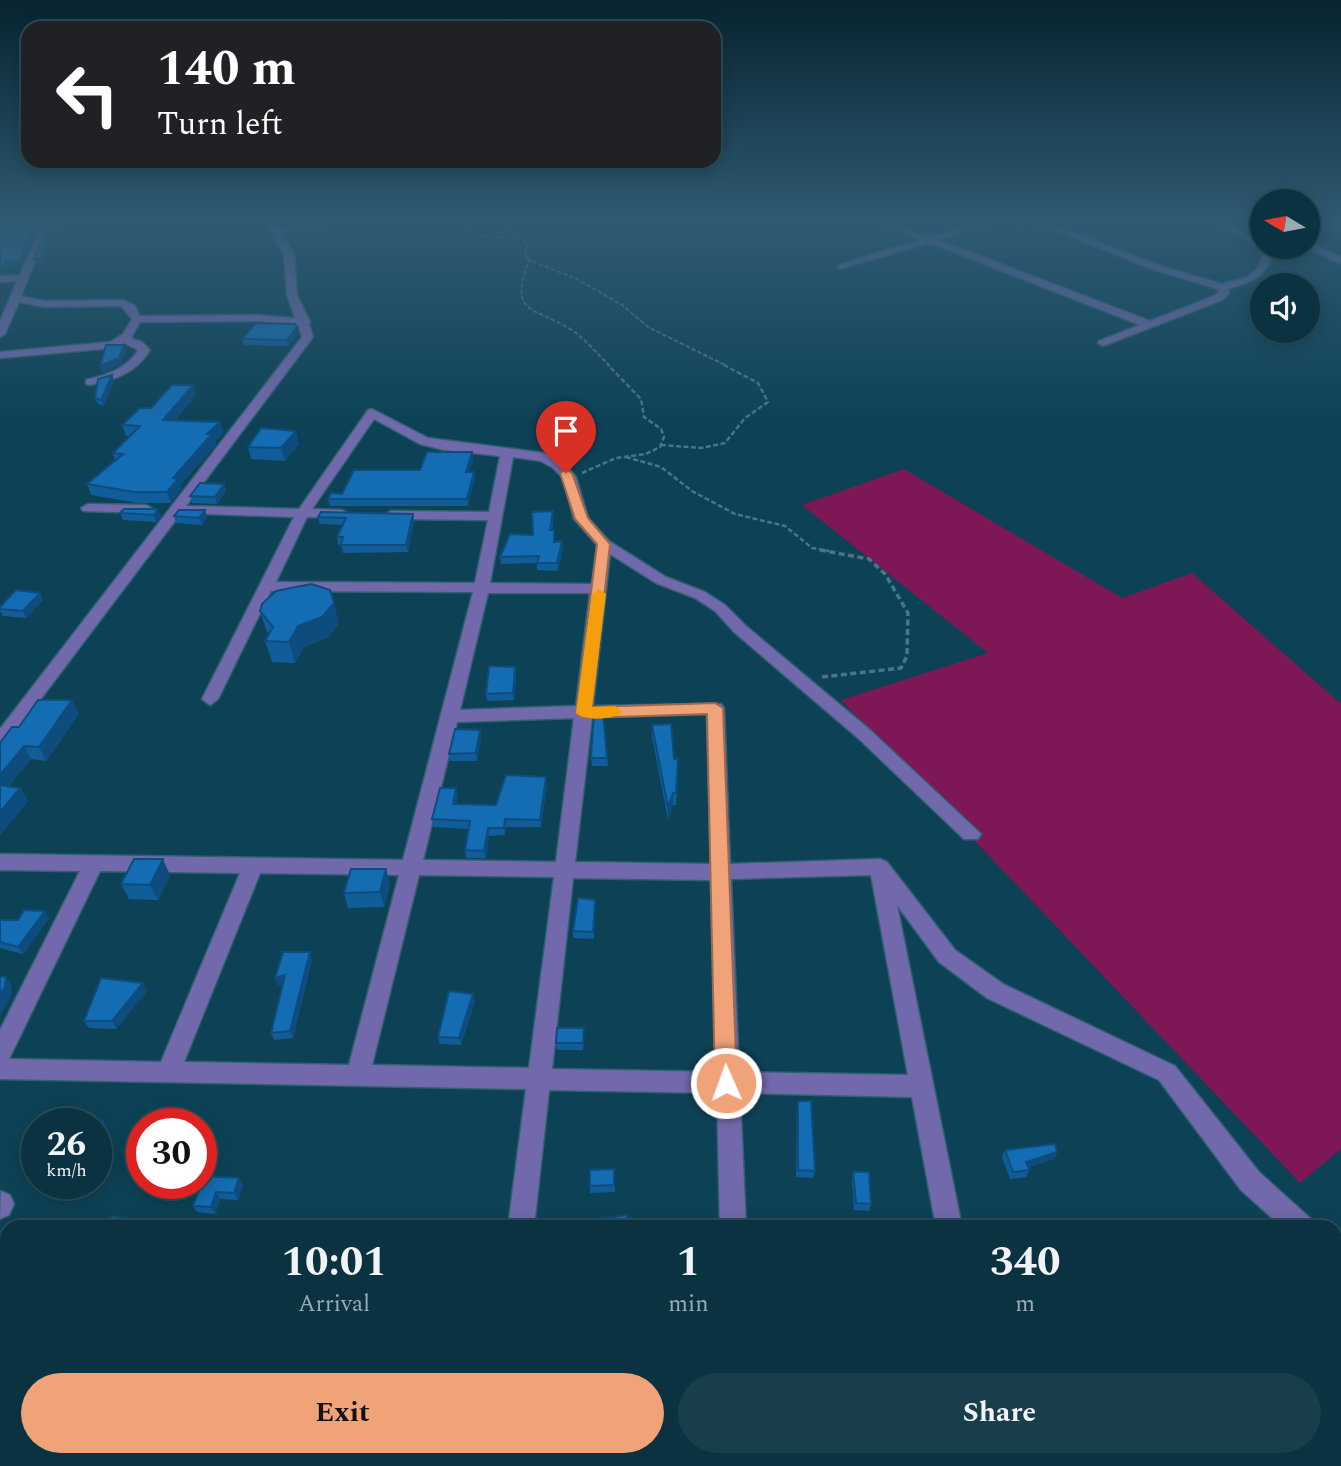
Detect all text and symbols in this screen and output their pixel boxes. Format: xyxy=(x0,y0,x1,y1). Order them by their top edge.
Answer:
text: 140 m xyxy=(157,32,296,107)
icon: left xyxy=(42,49,133,140)
text: Turn left xyxy=(157,100,283,149)
north arrow xyxy=(1250,189,1320,259)
map controls xyxy=(1250,189,1320,343)
button: sound xyxy=(1250,273,1320,343)
pin xyxy=(536,401,596,473)
icon: arrive xyxy=(547,412,585,450)
position arrow xyxy=(689,1046,763,1120)
speed limit sign: 30 xyxy=(126,1108,217,1199)
text: 26 xyxy=(47,1118,86,1171)
text: km/h xyxy=(46,1157,87,1184)
text: 10:01 xyxy=(281,1231,387,1294)
text: 1 xyxy=(677,1231,700,1294)
text: 340 xyxy=(990,1231,1061,1294)
text: Arrival xyxy=(298,1287,370,1322)
text: min xyxy=(668,1287,709,1322)
text: m xyxy=(1015,1287,1035,1322)
button: Exit xyxy=(21,1373,664,1453)
button: Share xyxy=(678,1373,1321,1453)

